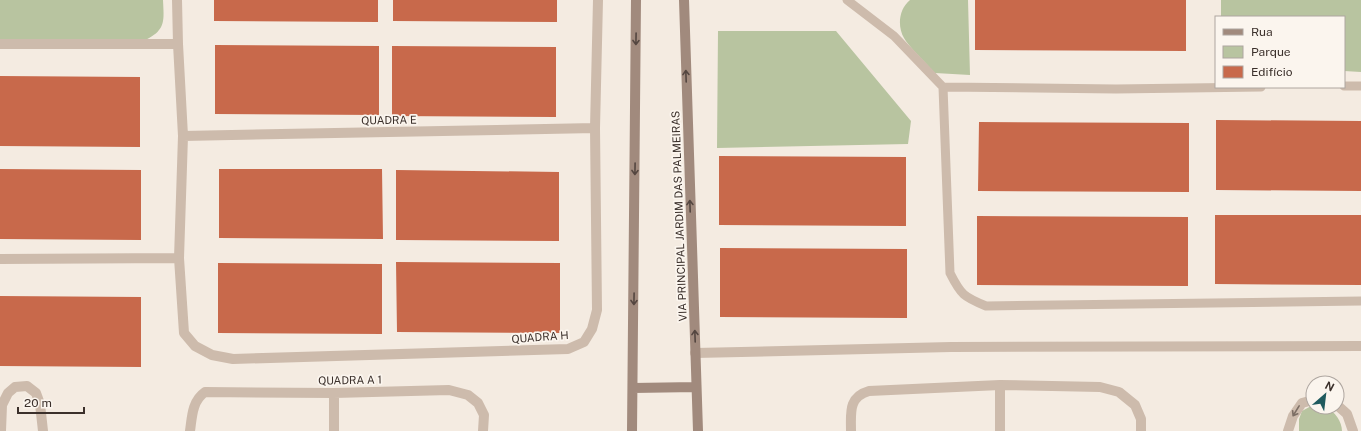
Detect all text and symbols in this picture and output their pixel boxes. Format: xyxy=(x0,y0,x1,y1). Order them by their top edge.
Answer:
legend xyxy=(1215,16,1345,88)
text: Rua xyxy=(1251,25,1273,39)
one-way arrow xyxy=(632,32,640,45)
text: Parque xyxy=(1251,45,1291,59)
text: Edifício xyxy=(1251,65,1293,79)
one-way arrow xyxy=(682,70,690,83)
street label: VIA PRINCIPAL JARDIM DAS PALMEIRAS xyxy=(669,110,689,322)
street label: QUADRA E xyxy=(361,114,417,126)
one-way arrow xyxy=(631,162,639,175)
one-way arrow xyxy=(687,200,694,213)
one-way arrow xyxy=(630,292,637,305)
street label: QUADRA H xyxy=(511,329,569,345)
one-way arrow xyxy=(691,330,699,343)
street label: QUADRA A 1 xyxy=(318,373,382,387)
north arrow xyxy=(1305,375,1345,415)
text: N xyxy=(1323,379,1336,393)
scale bar xyxy=(18,389,84,415)
text: 20 m xyxy=(24,396,52,410)
one-way arrow xyxy=(1292,405,1300,417)

